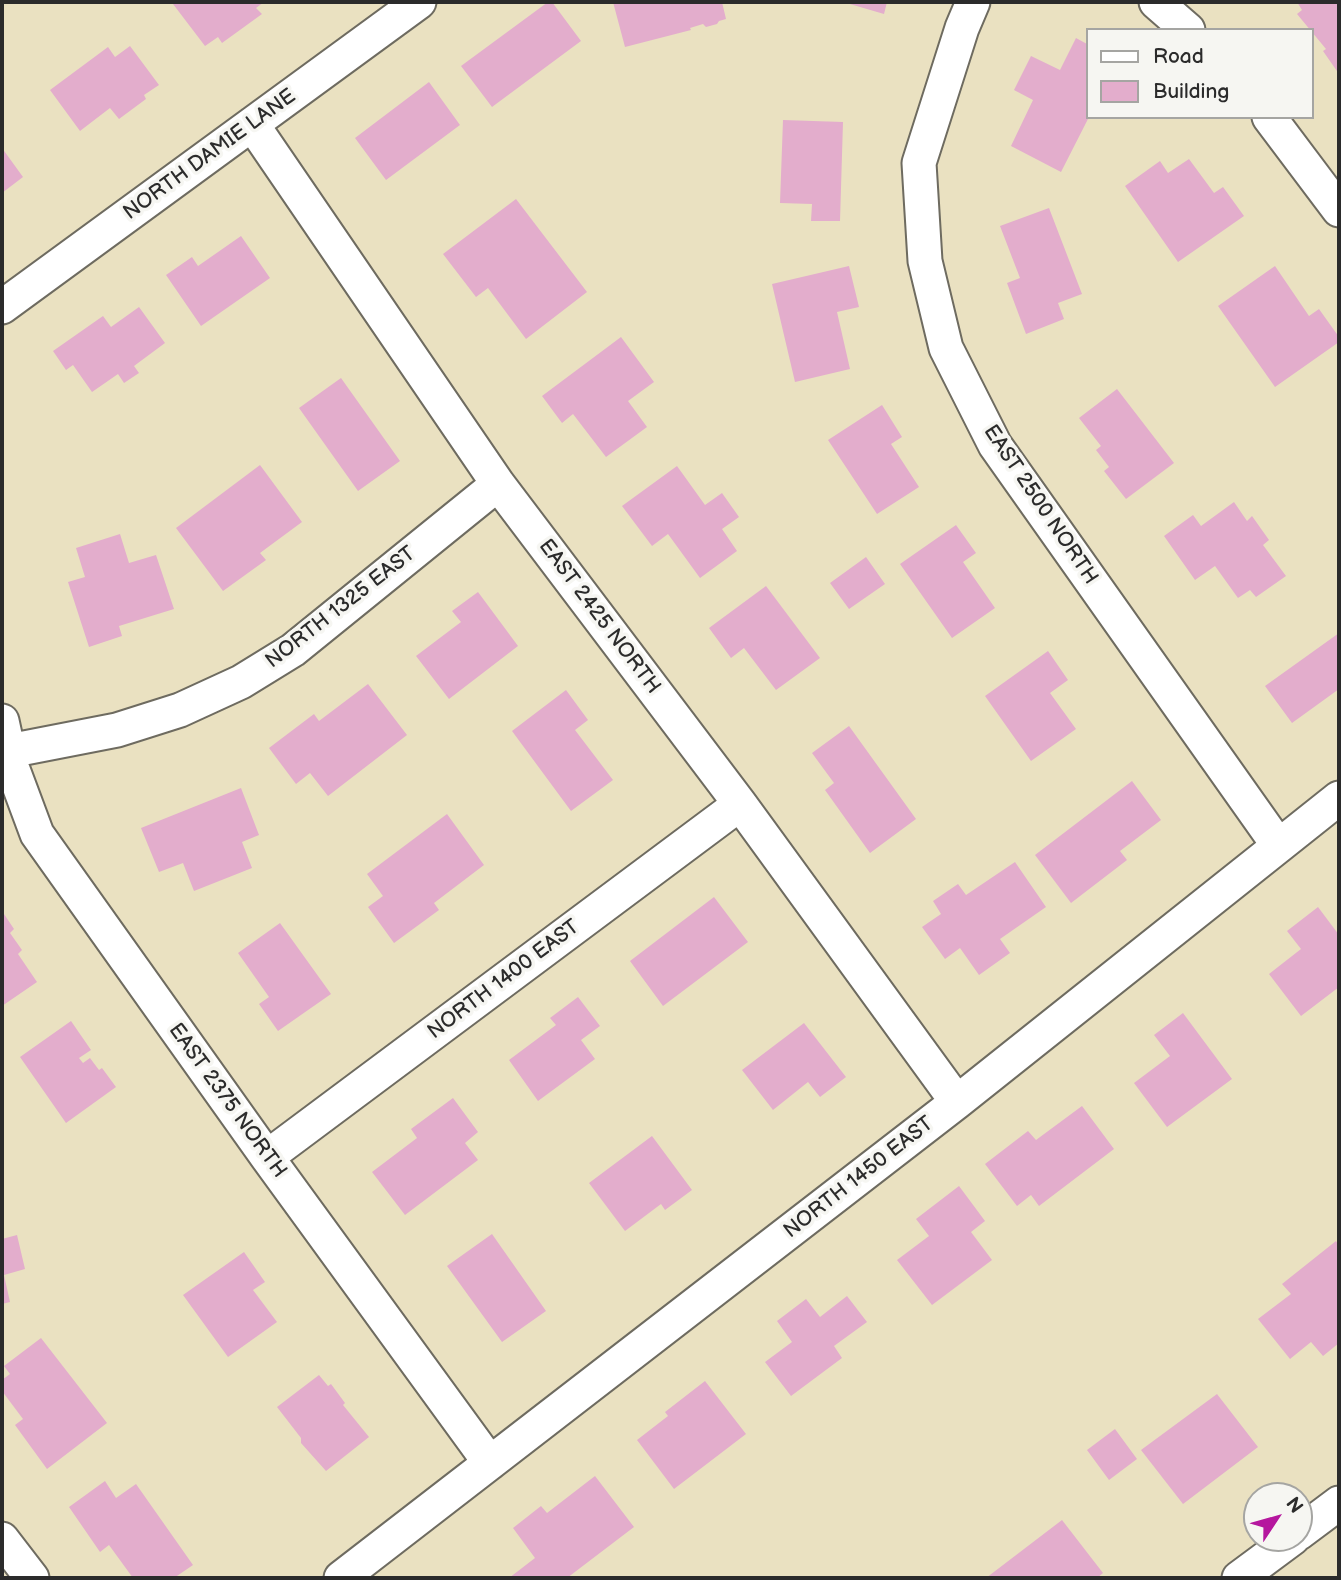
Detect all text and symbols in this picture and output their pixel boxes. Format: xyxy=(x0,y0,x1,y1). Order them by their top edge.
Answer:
legend xyxy=(1086,28,1313,119)
text: Road xyxy=(1153,44,1204,69)
text: Building xyxy=(1153,79,1229,104)
street label: NORTH DAMIE LANE xyxy=(119,84,301,226)
street label: EAST 2500 NORTH xyxy=(977,421,1103,589)
street label: EAST 2425 NORTH xyxy=(533,535,665,699)
street label: NORTH 1325 EAST xyxy=(261,542,421,674)
street label: NORTH 1400 EAST xyxy=(423,915,585,1045)
street label: EAST 2375 NORTH xyxy=(162,1019,292,1183)
street label: NORTH 1450 EAST xyxy=(779,1112,939,1244)
north arrow xyxy=(1243,1482,1313,1552)
text: N xyxy=(1280,1493,1307,1518)

